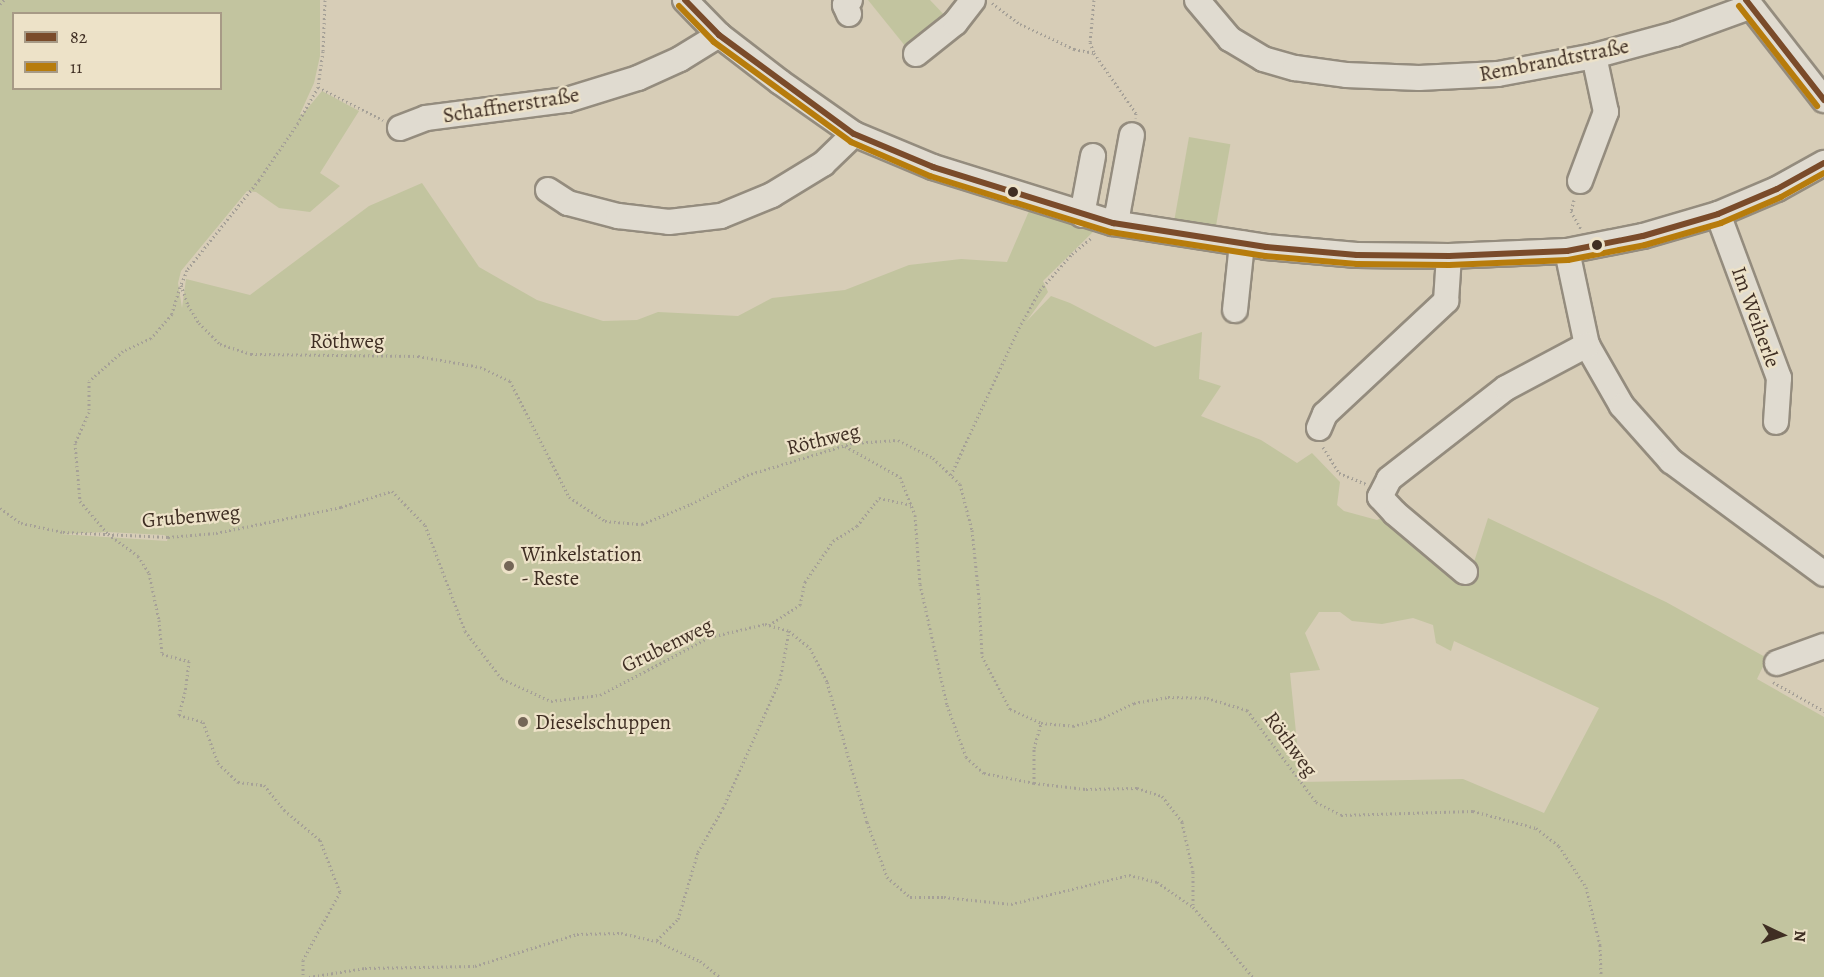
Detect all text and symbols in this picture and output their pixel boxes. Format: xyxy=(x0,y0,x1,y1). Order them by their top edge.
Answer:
legend xyxy=(12,12,222,90)
text: 82 xyxy=(70,25,87,49)
street label: Rembrandtstraße xyxy=(1477,33,1631,87)
text: 11 xyxy=(70,55,82,79)
street label: Schaffnerstraße xyxy=(441,82,581,128)
unlabelled marker xyxy=(1007,186,1019,198)
unlabelled marker xyxy=(1591,239,1603,251)
street label: Im Weiherle xyxy=(1726,263,1786,371)
street label: Röthweg xyxy=(310,328,384,354)
street label: Röthweg xyxy=(784,418,862,460)
street label: Grubenweg xyxy=(141,499,241,533)
place label: Winkelstation - Reste xyxy=(521,541,642,591)
marker: Winkelstation - Reste xyxy=(502,559,516,573)
street label: Grubenweg xyxy=(617,612,717,678)
street label: Röthweg xyxy=(1259,706,1323,782)
place label: Dieselschuppen xyxy=(535,709,671,735)
marker: Dieselschuppen xyxy=(516,715,530,729)
north arrow xyxy=(1752,905,1812,965)
text: N xyxy=(1789,930,1811,943)

